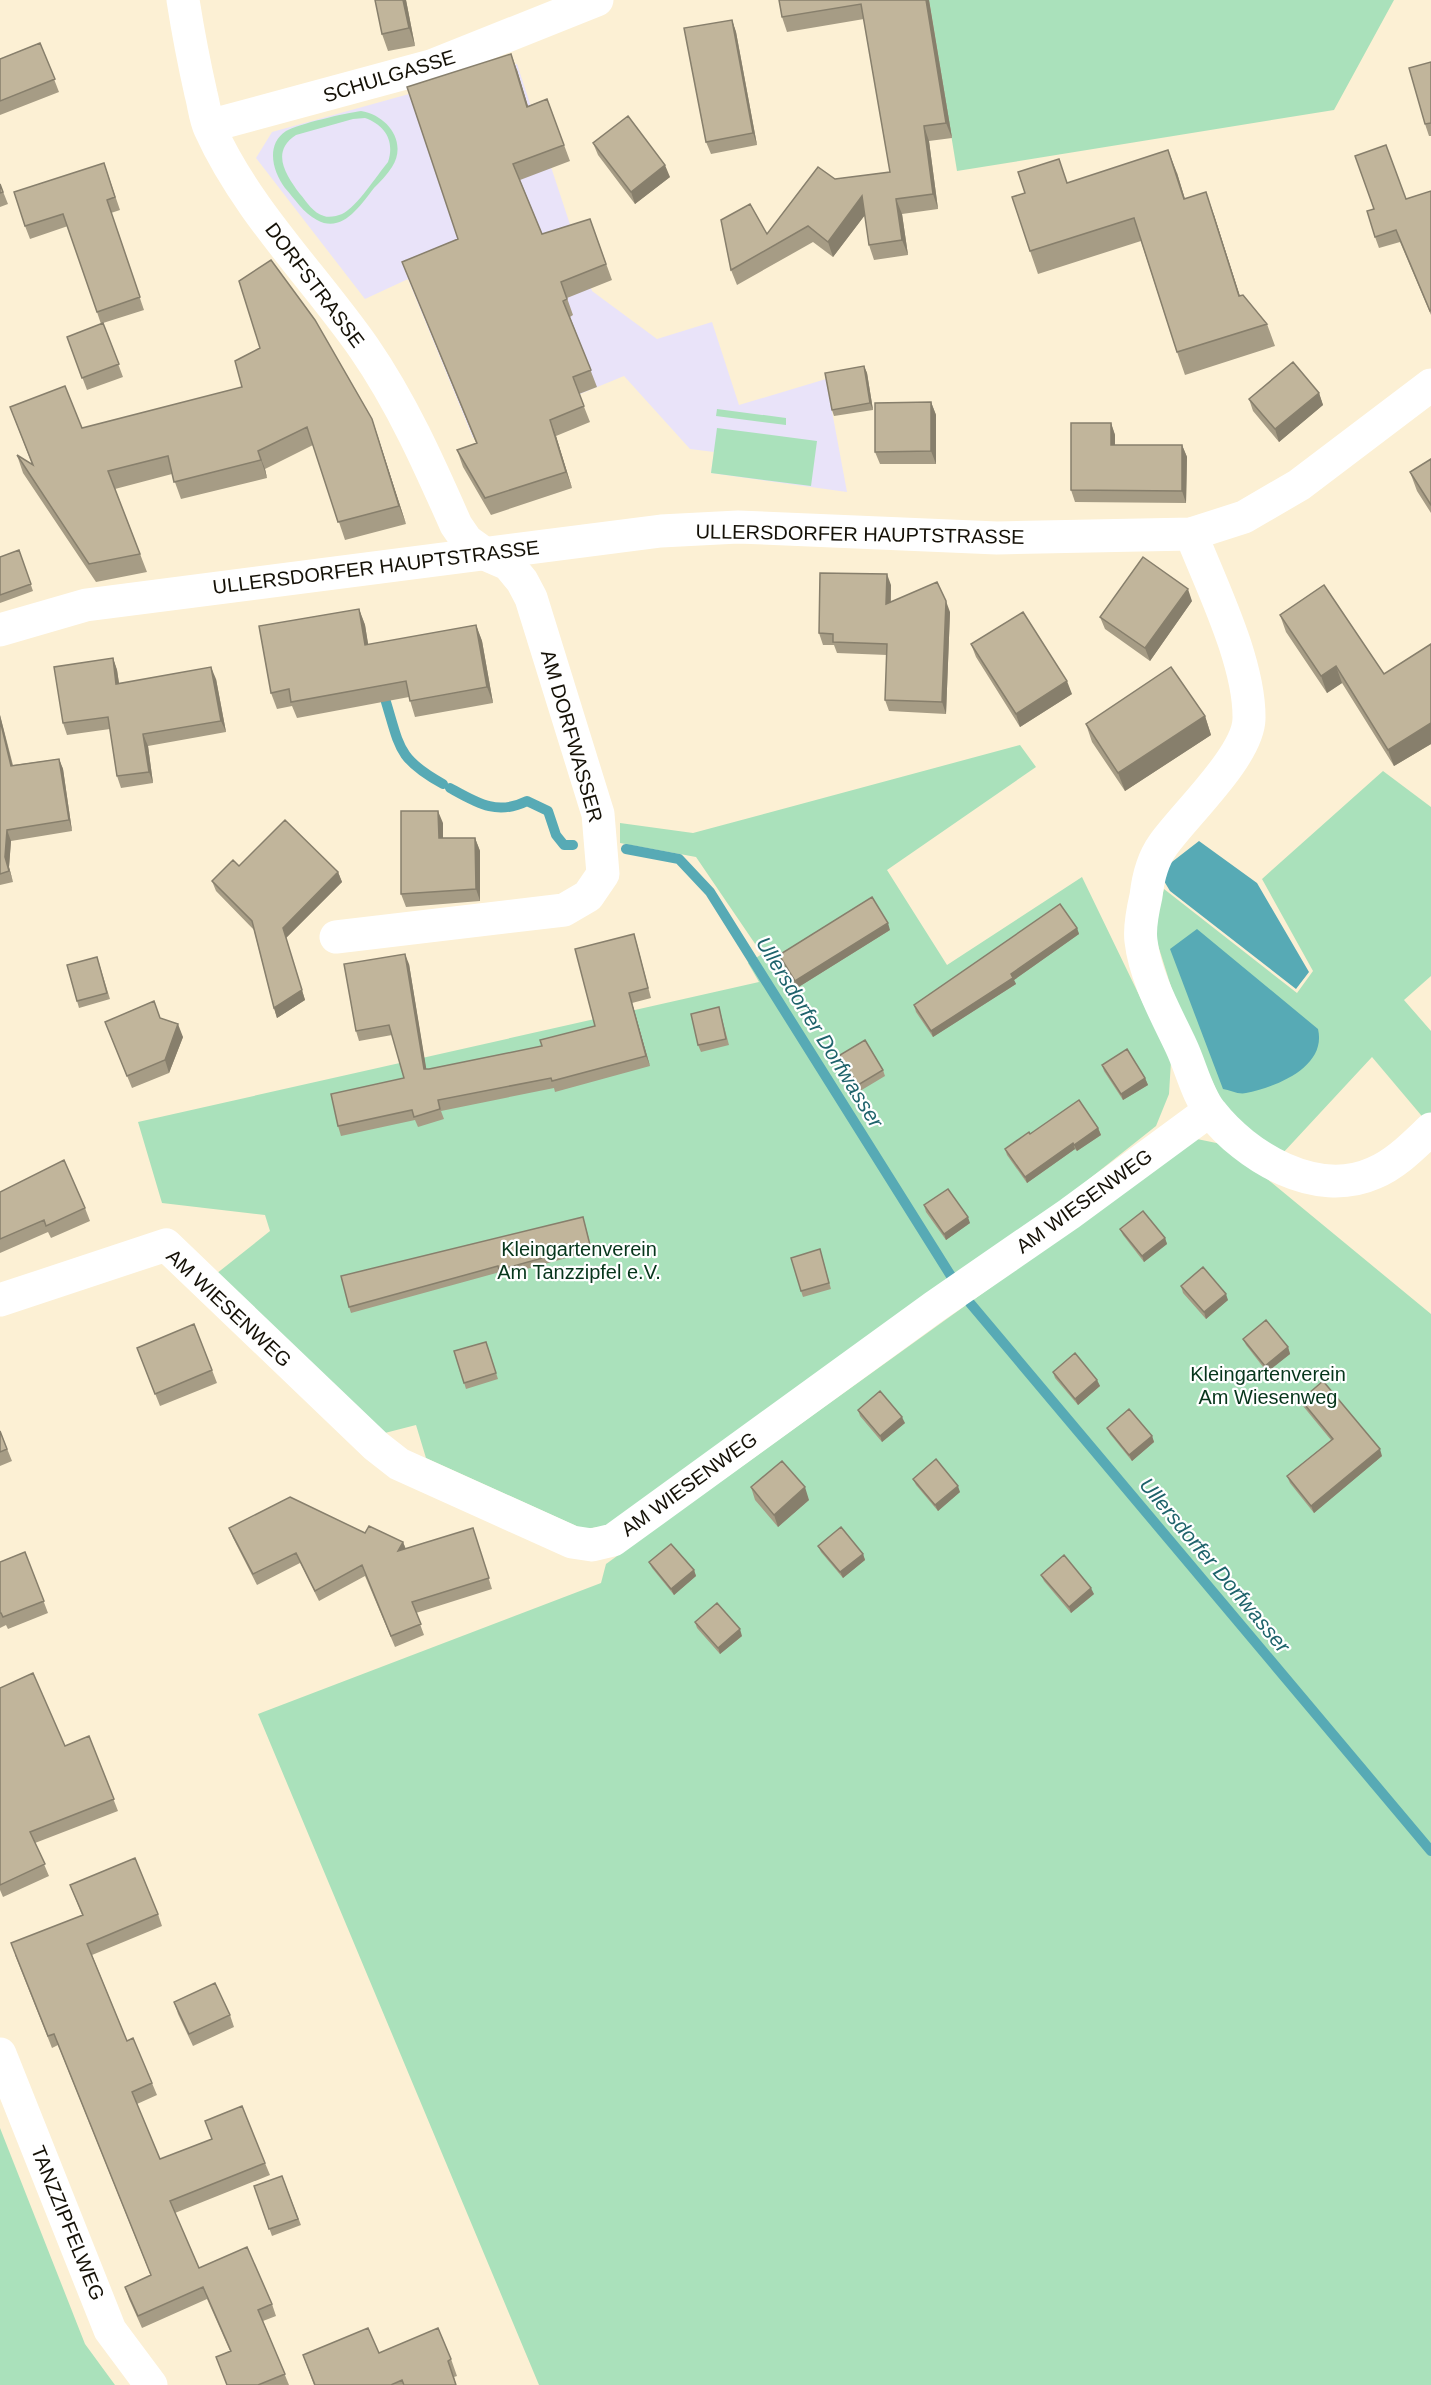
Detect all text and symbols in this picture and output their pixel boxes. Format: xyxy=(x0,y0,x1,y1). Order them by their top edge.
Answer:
street label: SCHULGASSE xyxy=(320,45,458,107)
street label: DORFSTRASSE xyxy=(261,218,369,352)
street label: ULLERSDORFER HAUPTSTRASSE xyxy=(695,520,1025,548)
street label: ULLERSDORFER HAUPTSTRASSE xyxy=(211,536,541,598)
street label: AM DORFWASSER xyxy=(537,647,607,825)
water label: Ullersdorfer Dorfwasser xyxy=(752,932,889,1132)
street label: AM WIESENWEG xyxy=(1012,1144,1156,1258)
park label: Kleingartenverein Am Tanzzipfel e.V. xyxy=(497,1238,661,1283)
street label: AM WIESENWEG xyxy=(162,1245,296,1371)
park label: Kleingartenverein Am Wiesenweg xyxy=(1190,1363,1346,1408)
street label: AM WIESENWEG xyxy=(617,1427,761,1541)
water label: Ullersdorfer Dorfwasser xyxy=(1135,1473,1295,1658)
street label: TANZZIPFELWEG xyxy=(27,2142,109,2304)

